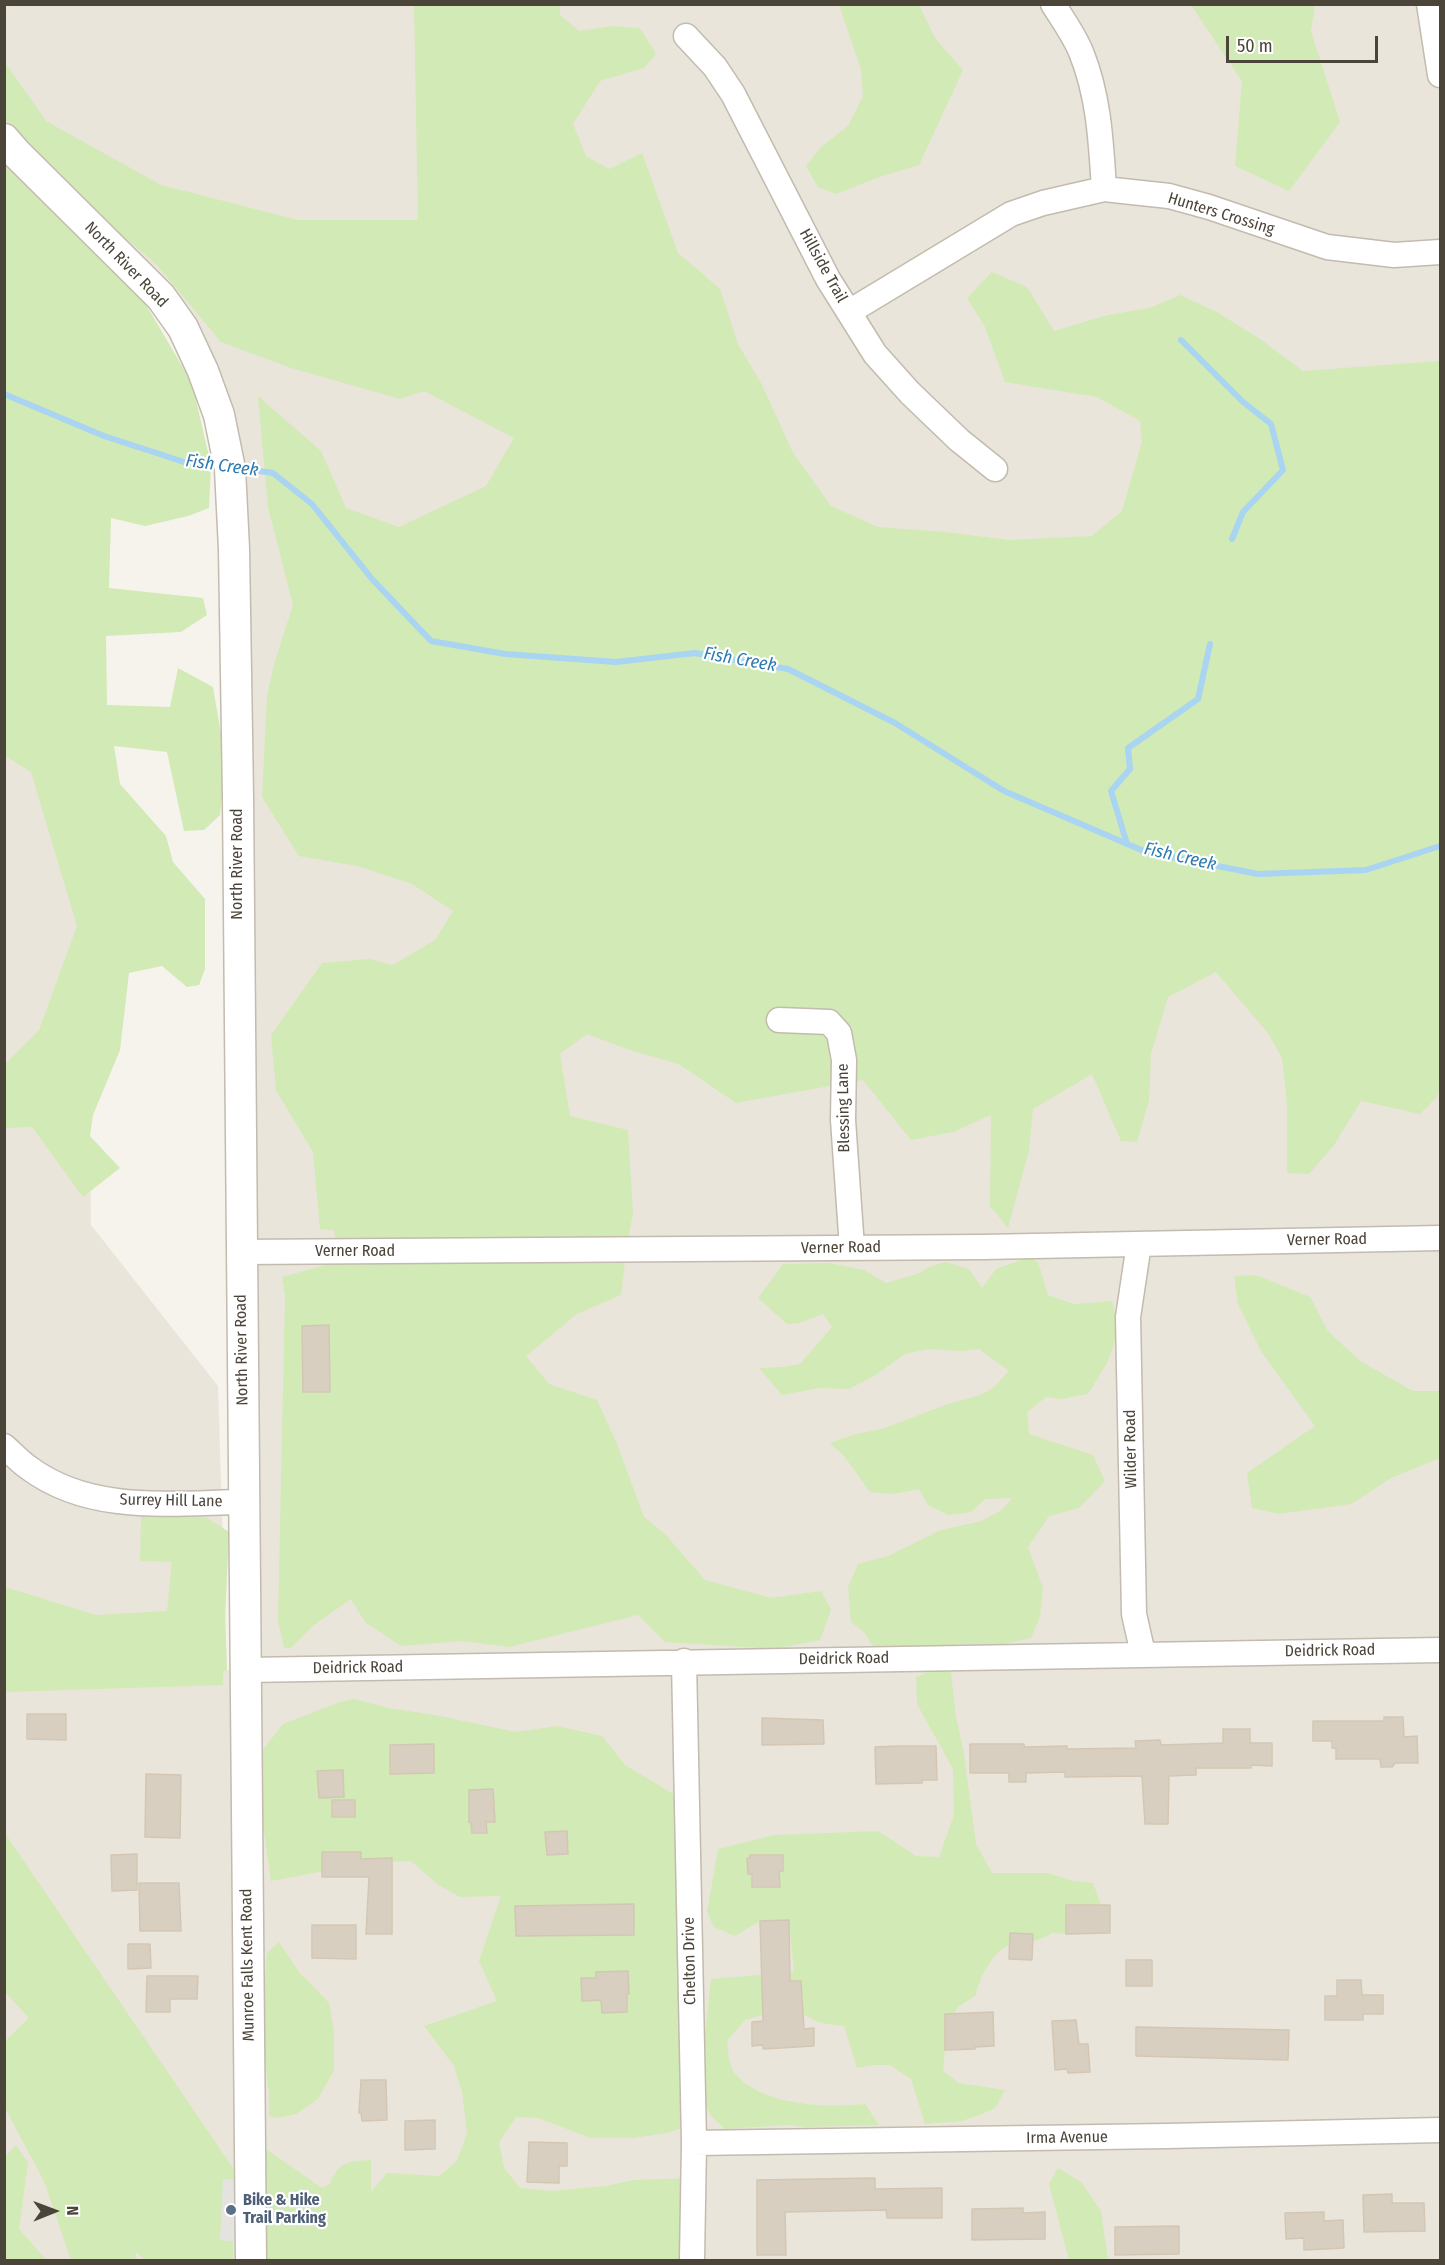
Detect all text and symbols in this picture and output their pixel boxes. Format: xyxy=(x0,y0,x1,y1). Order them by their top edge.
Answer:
scale bar xyxy=(1229,24,1380,62)
text: 50 m xyxy=(1237,35,1273,57)
street label: Hunters Crossing xyxy=(1165,189,1277,239)
street label: North River Road xyxy=(80,218,172,312)
street label: Hillside Trail xyxy=(795,226,851,306)
water label: Fish Creek xyxy=(184,450,260,482)
water label: Fish Creek xyxy=(702,643,778,677)
street label: North River Road xyxy=(228,808,248,920)
water label: Fish Creek xyxy=(1142,838,1218,876)
street label: Blessing Lane xyxy=(834,1063,854,1153)
street label: Verner Road xyxy=(1287,1230,1367,1250)
street label: Verner Road xyxy=(801,1238,881,1258)
street label: Verner Road xyxy=(315,1242,395,1262)
street label: North River Road xyxy=(231,1294,253,1406)
street label: Wilder Road xyxy=(1121,1409,1141,1489)
street label: Surrey Hill Lane xyxy=(119,1491,223,1511)
street label: Deidrick Road xyxy=(1285,1641,1375,1661)
street label: Deidrick Road xyxy=(799,1649,889,1669)
street label: Deidrick Road xyxy=(313,1658,403,1678)
street label: Munroe Falls Kent Road xyxy=(237,1888,259,2042)
street label: Chelton Drive xyxy=(680,1917,700,2005)
street label: Irma Avenue xyxy=(1026,2128,1108,2148)
north arrow xyxy=(24,2181,84,2241)
place label: Bike & Hike Trail Parking xyxy=(243,2191,326,2229)
marker: Bike & Hike Trail Parking xyxy=(224,2203,238,2217)
text: N xyxy=(63,2206,82,2216)

